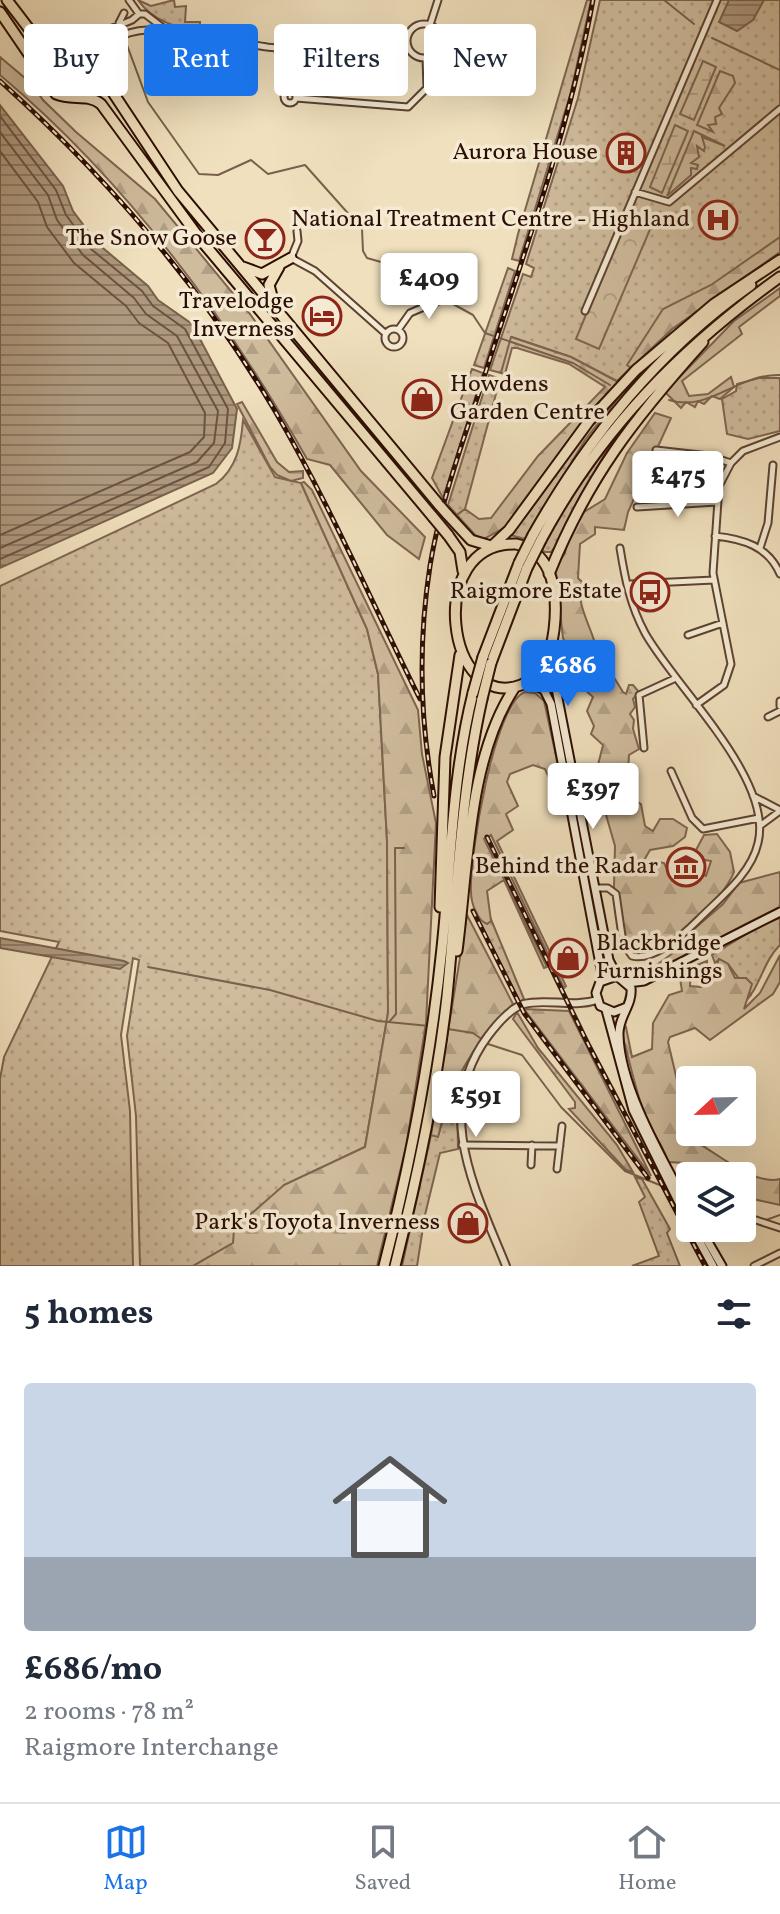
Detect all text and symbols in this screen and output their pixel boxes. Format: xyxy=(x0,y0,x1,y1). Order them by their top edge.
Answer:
chip: Buy xyxy=(24,24,128,96)
chip: Rent xyxy=(144,24,258,96)
chip: Filters xyxy=(274,24,408,96)
chip: New xyxy=(424,24,536,96)
building icon: Aurora House xyxy=(605,132,647,174)
place label: Aurora House xyxy=(452,136,598,170)
hospital icon: National Treatment Centre - Highland xyxy=(697,199,739,241)
place label: National Treatment Centre - Highland xyxy=(291,203,690,237)
bar icon: The Snow Goose xyxy=(244,218,286,260)
place label: The Snow Goose xyxy=(65,222,237,256)
pin: £409 xyxy=(382,253,476,321)
text: £409 xyxy=(399,261,459,297)
place label: Travelodge Inverness xyxy=(179,285,294,347)
hotel icon: Travelodge Inverness xyxy=(301,295,343,337)
place label: Howdens Garden Centre xyxy=(450,368,605,430)
shop icon: Howdens Garden Centre xyxy=(401,378,443,420)
pin: £475 xyxy=(631,451,725,519)
text: £475 xyxy=(650,459,706,495)
bus stop icon: Raigmore Estate xyxy=(629,571,671,613)
place label: Raigmore Estate xyxy=(450,575,622,609)
pin: £686 xyxy=(521,640,615,708)
text: £686 xyxy=(539,648,597,684)
pin: £397 xyxy=(546,763,640,831)
text: £397 xyxy=(566,771,620,807)
museum icon: Behind the Radar xyxy=(665,846,707,888)
place label: Behind the Radar xyxy=(475,850,658,884)
place label: Blackbridge Furnishings xyxy=(596,927,723,989)
shop icon: Blackbridge Furnishings xyxy=(547,937,589,979)
north arrow xyxy=(676,1066,756,1146)
map controls xyxy=(676,1066,756,1242)
pin: £591 xyxy=(429,1071,523,1139)
text: £591 xyxy=(450,1079,502,1115)
button: layers xyxy=(676,1162,756,1242)
shop icon: Park's Toyota Inverness xyxy=(447,1202,489,1244)
place label: Park's Toyota Inverness xyxy=(194,1206,440,1240)
text: 5 homes xyxy=(24,1291,154,1338)
icon: filters xyxy=(712,1292,756,1336)
icon: home xyxy=(318,1435,462,1579)
text: £686/mo xyxy=(24,1647,162,1694)
text: 2 rooms · 78 m² xyxy=(24,1694,194,1730)
text: Raigmore Interchange xyxy=(24,1730,278,1766)
tab: Map xyxy=(104,1820,148,1899)
tab: Saved xyxy=(355,1820,411,1899)
tab: Home xyxy=(618,1820,676,1899)

